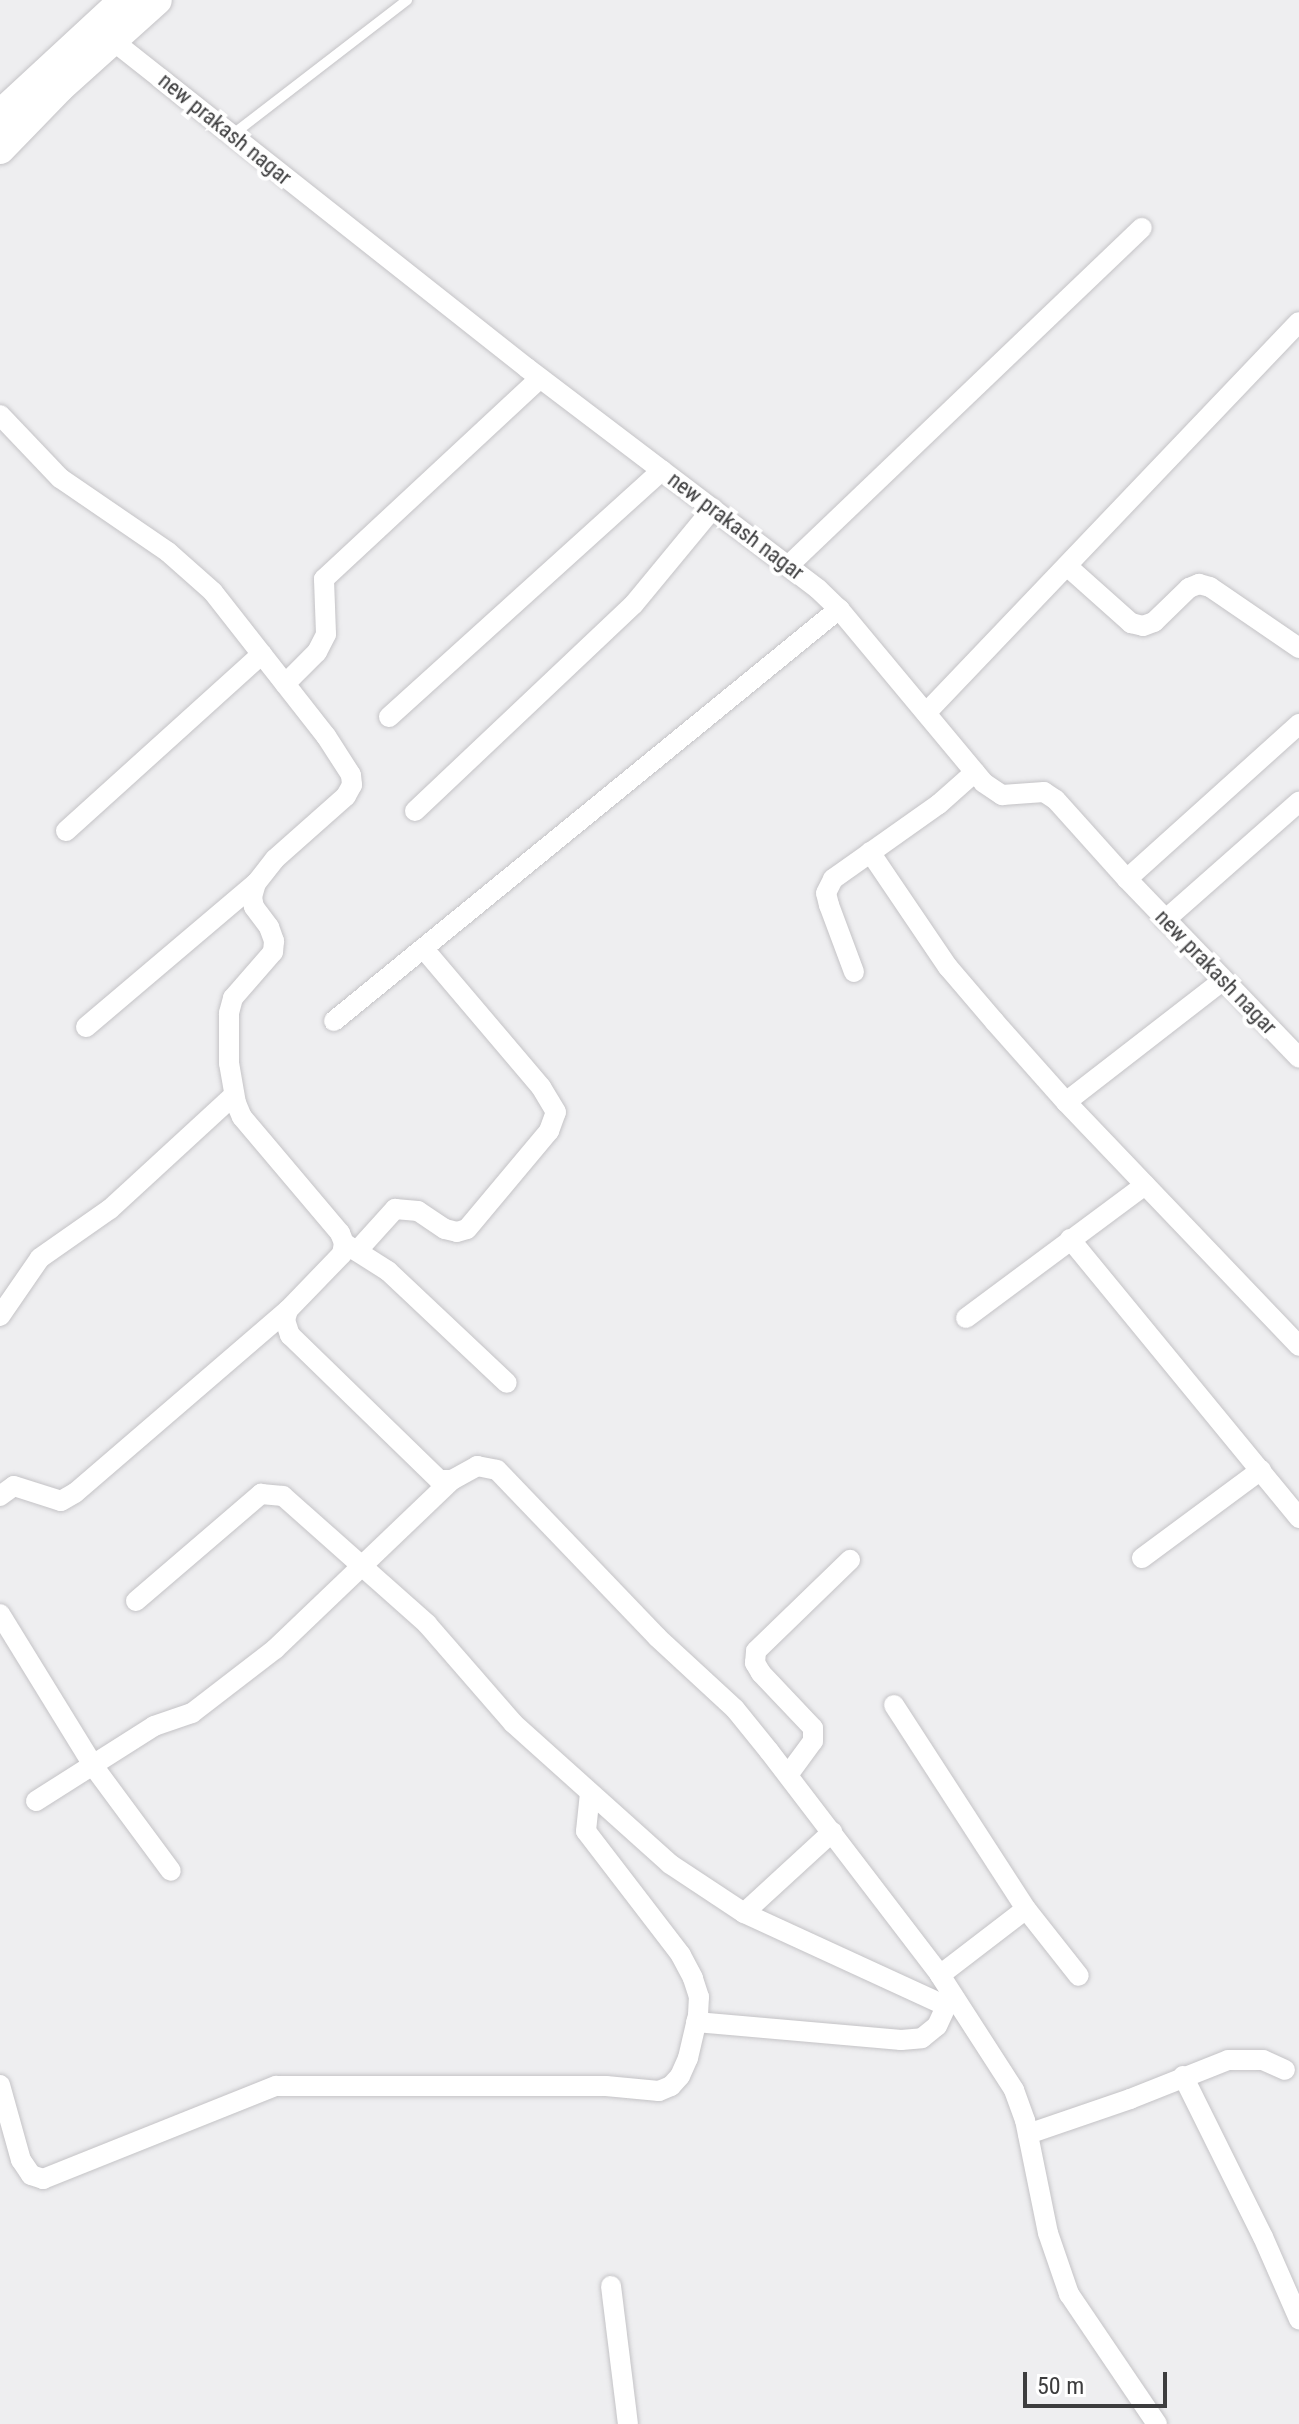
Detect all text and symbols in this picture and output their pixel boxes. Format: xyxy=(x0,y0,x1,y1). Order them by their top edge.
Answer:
street label: new prakash nagar xyxy=(153,67,297,191)
street label: new prakash nagar xyxy=(663,466,809,586)
street label: new prakash nagar xyxy=(1150,904,1282,1040)
scale bar xyxy=(1027,2356,1171,2406)
text: 50 m xyxy=(1037,2372,1084,2400)

